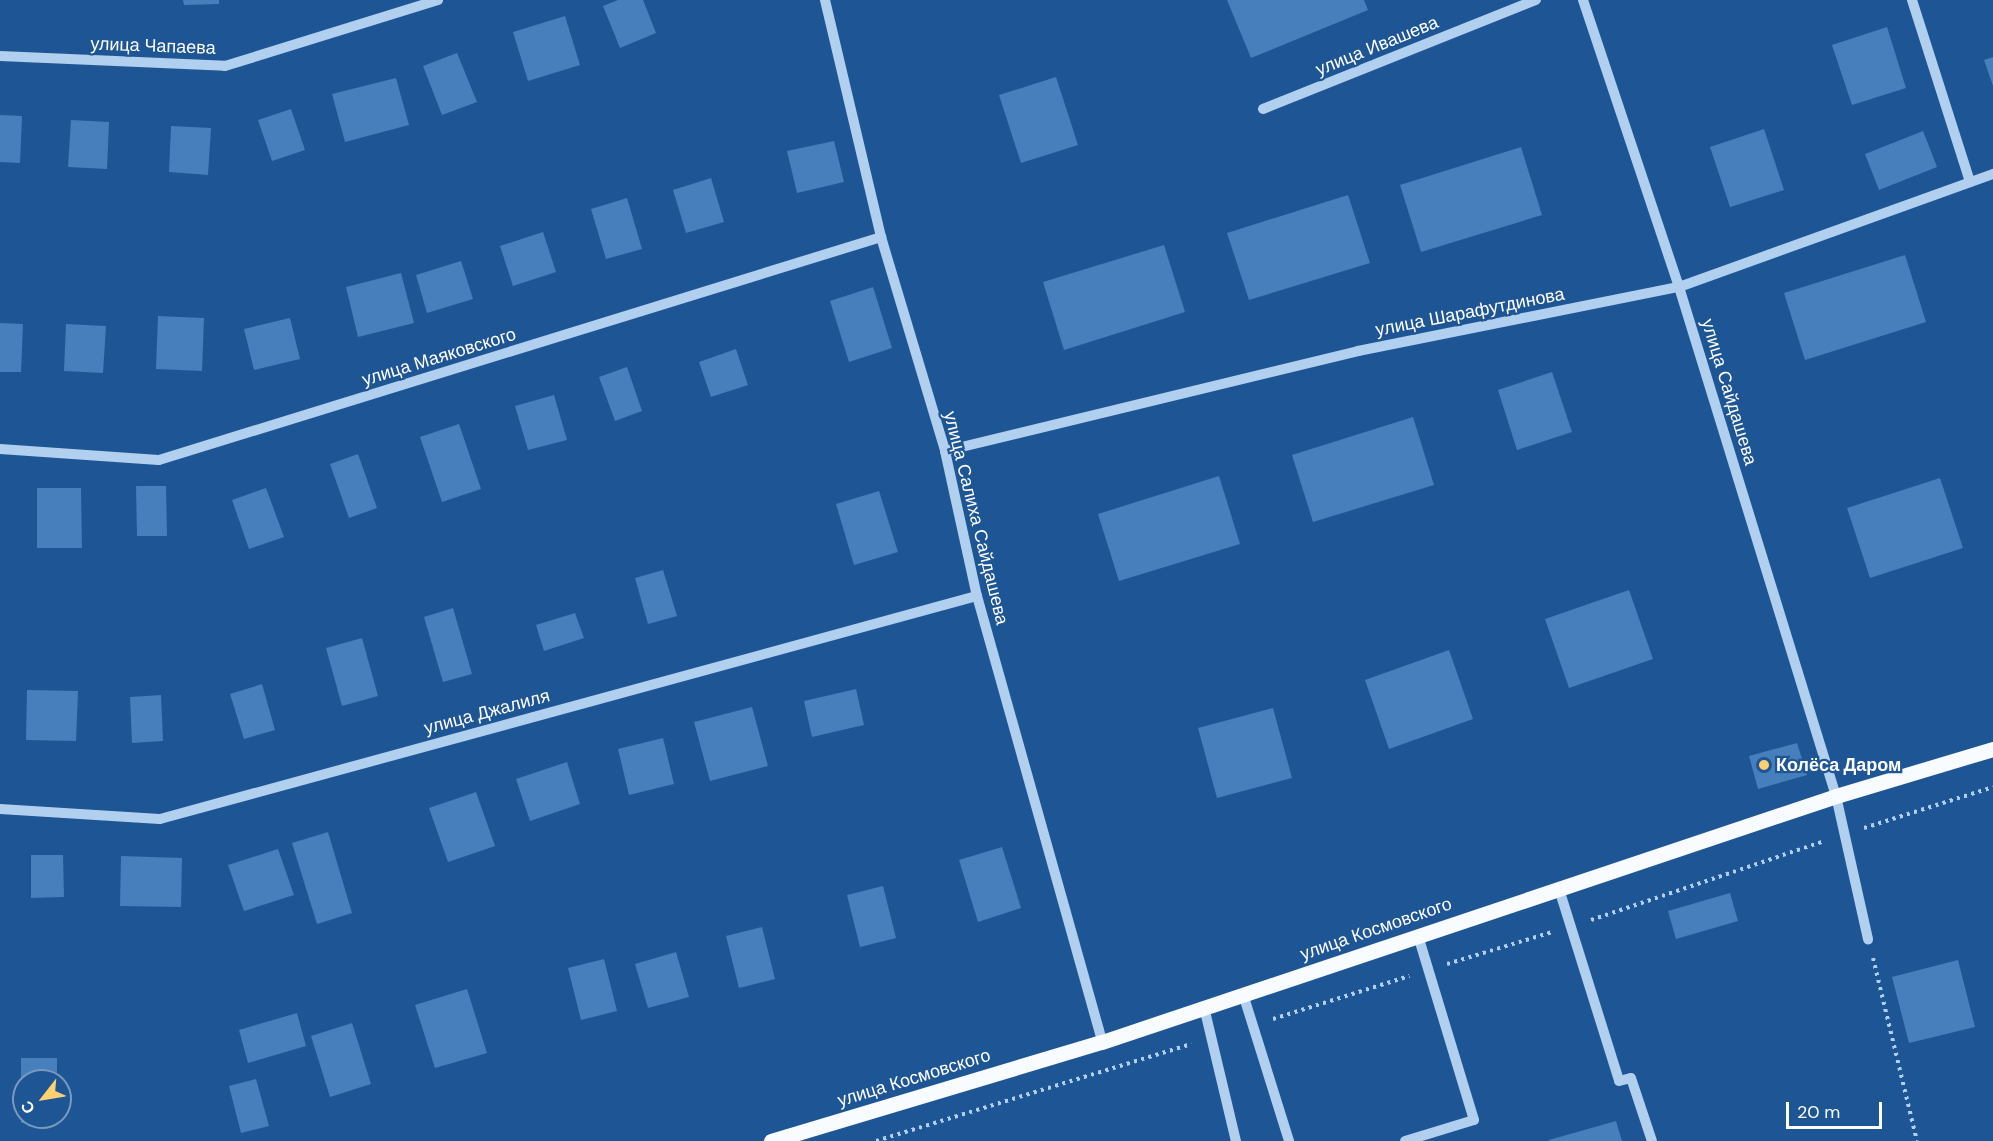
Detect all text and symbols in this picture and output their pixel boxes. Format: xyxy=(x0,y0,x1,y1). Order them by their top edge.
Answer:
street label: улица Ивашева xyxy=(1313,12,1441,80)
street label: улица Чапаева xyxy=(90,33,216,59)
street label: улица Шарафутдинова xyxy=(1374,283,1566,341)
street label: улица Сайдашева xyxy=(1696,316,1762,468)
street label: улица Маяковского xyxy=(359,323,519,391)
street label: улица Салиха Сайдашева xyxy=(939,409,1013,627)
street label: улица Джалиля xyxy=(422,685,552,739)
place label: Колёса Даром xyxy=(1776,754,1901,776)
marker: Колёса Даром xyxy=(1757,758,1771,772)
street label: улица Космовского xyxy=(1297,893,1455,965)
street label: улица Космовского xyxy=(835,1044,993,1112)
north arrow xyxy=(12,1069,72,1129)
scale bar xyxy=(1789,1090,1885,1128)
text: С xyxy=(16,1097,40,1118)
text: 20 m xyxy=(1797,1100,1840,1124)

